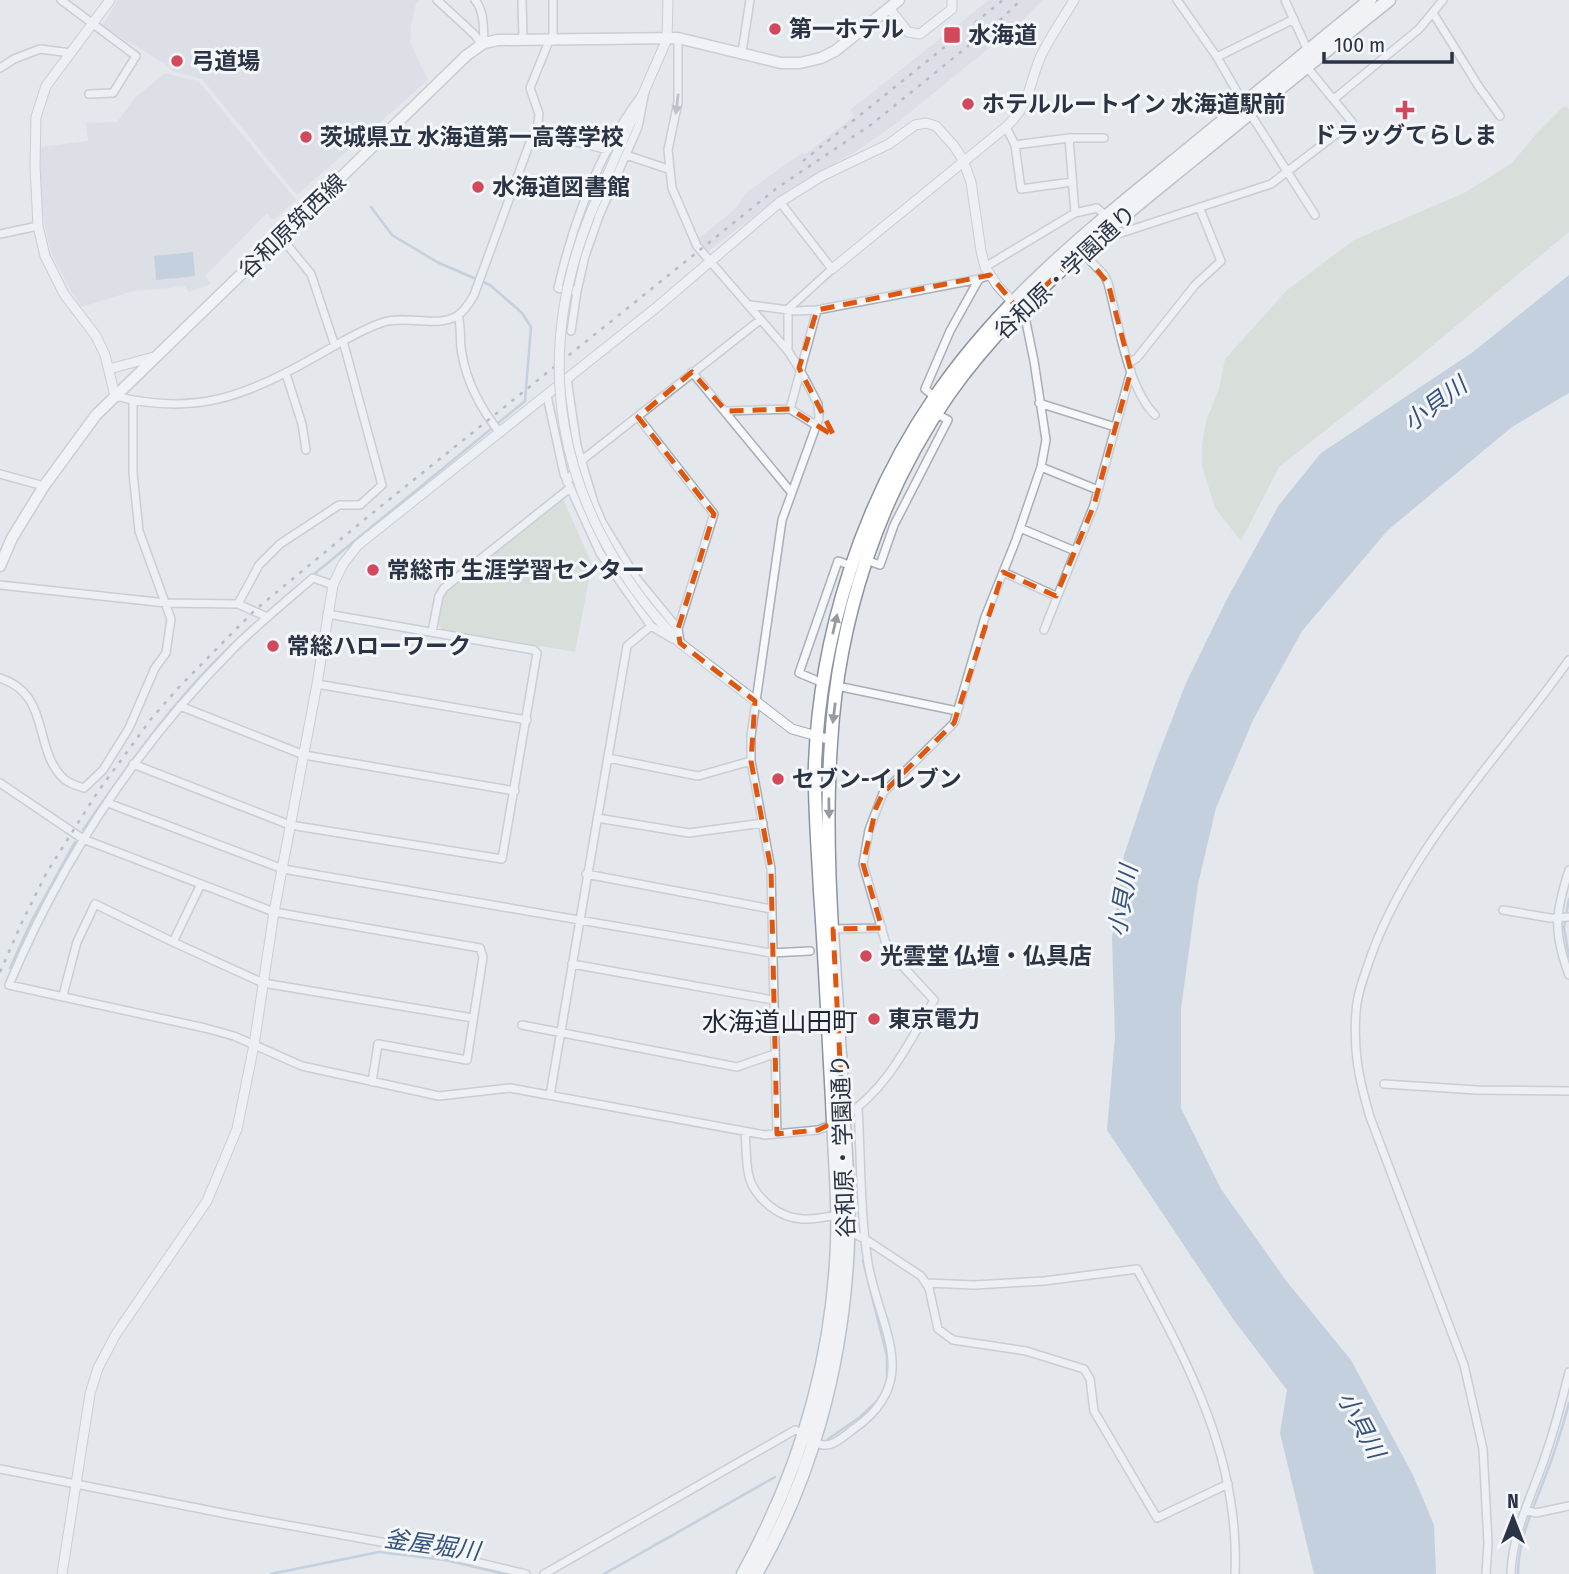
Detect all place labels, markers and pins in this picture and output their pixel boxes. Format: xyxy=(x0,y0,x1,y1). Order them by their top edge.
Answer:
place label: 第一ホテル xyxy=(789,15,904,43)
marker: 第一ホテル xyxy=(767,21,783,37)
place label: 水海道 xyxy=(968,21,1037,49)
marker: 水海道 xyxy=(942,25,962,45)
place label: 弓道場 xyxy=(191,47,260,75)
marker: 弓道場 xyxy=(169,53,185,69)
place label: ホテルルートイン 水海道駅前 xyxy=(982,90,1286,118)
marker: ホテルルートイン 水海道駅前 xyxy=(960,96,976,112)
marker: ドラッグてらしま xyxy=(1397,102,1413,118)
place label: ドラッグてらしま xyxy=(1313,121,1497,149)
place label: 茨城県立 水海道第一高等学校 xyxy=(320,123,624,151)
marker: 茨城県立 水海道第一高等学校 xyxy=(298,129,314,145)
place label: 水海道図書館 xyxy=(492,173,630,201)
marker: 水海道図書館 xyxy=(470,179,486,195)
place label: 常総市 生涯学習センター xyxy=(387,556,645,584)
marker: 常総市 生涯学習センター xyxy=(365,562,381,578)
place label: 常総ハローワーク xyxy=(287,632,471,660)
marker: 常総ハローワーク xyxy=(265,638,281,654)
place label: セブン-イレブン xyxy=(792,765,962,793)
marker: セブン-イレブン xyxy=(770,771,786,787)
place label: 光雲堂 仏壇・仏具店 xyxy=(880,942,1092,970)
marker: 光雲堂 仏壇・仏具店 xyxy=(858,948,874,964)
place label: 東京電力 xyxy=(888,1005,980,1033)
marker: 東京電力 xyxy=(866,1011,882,1027)

